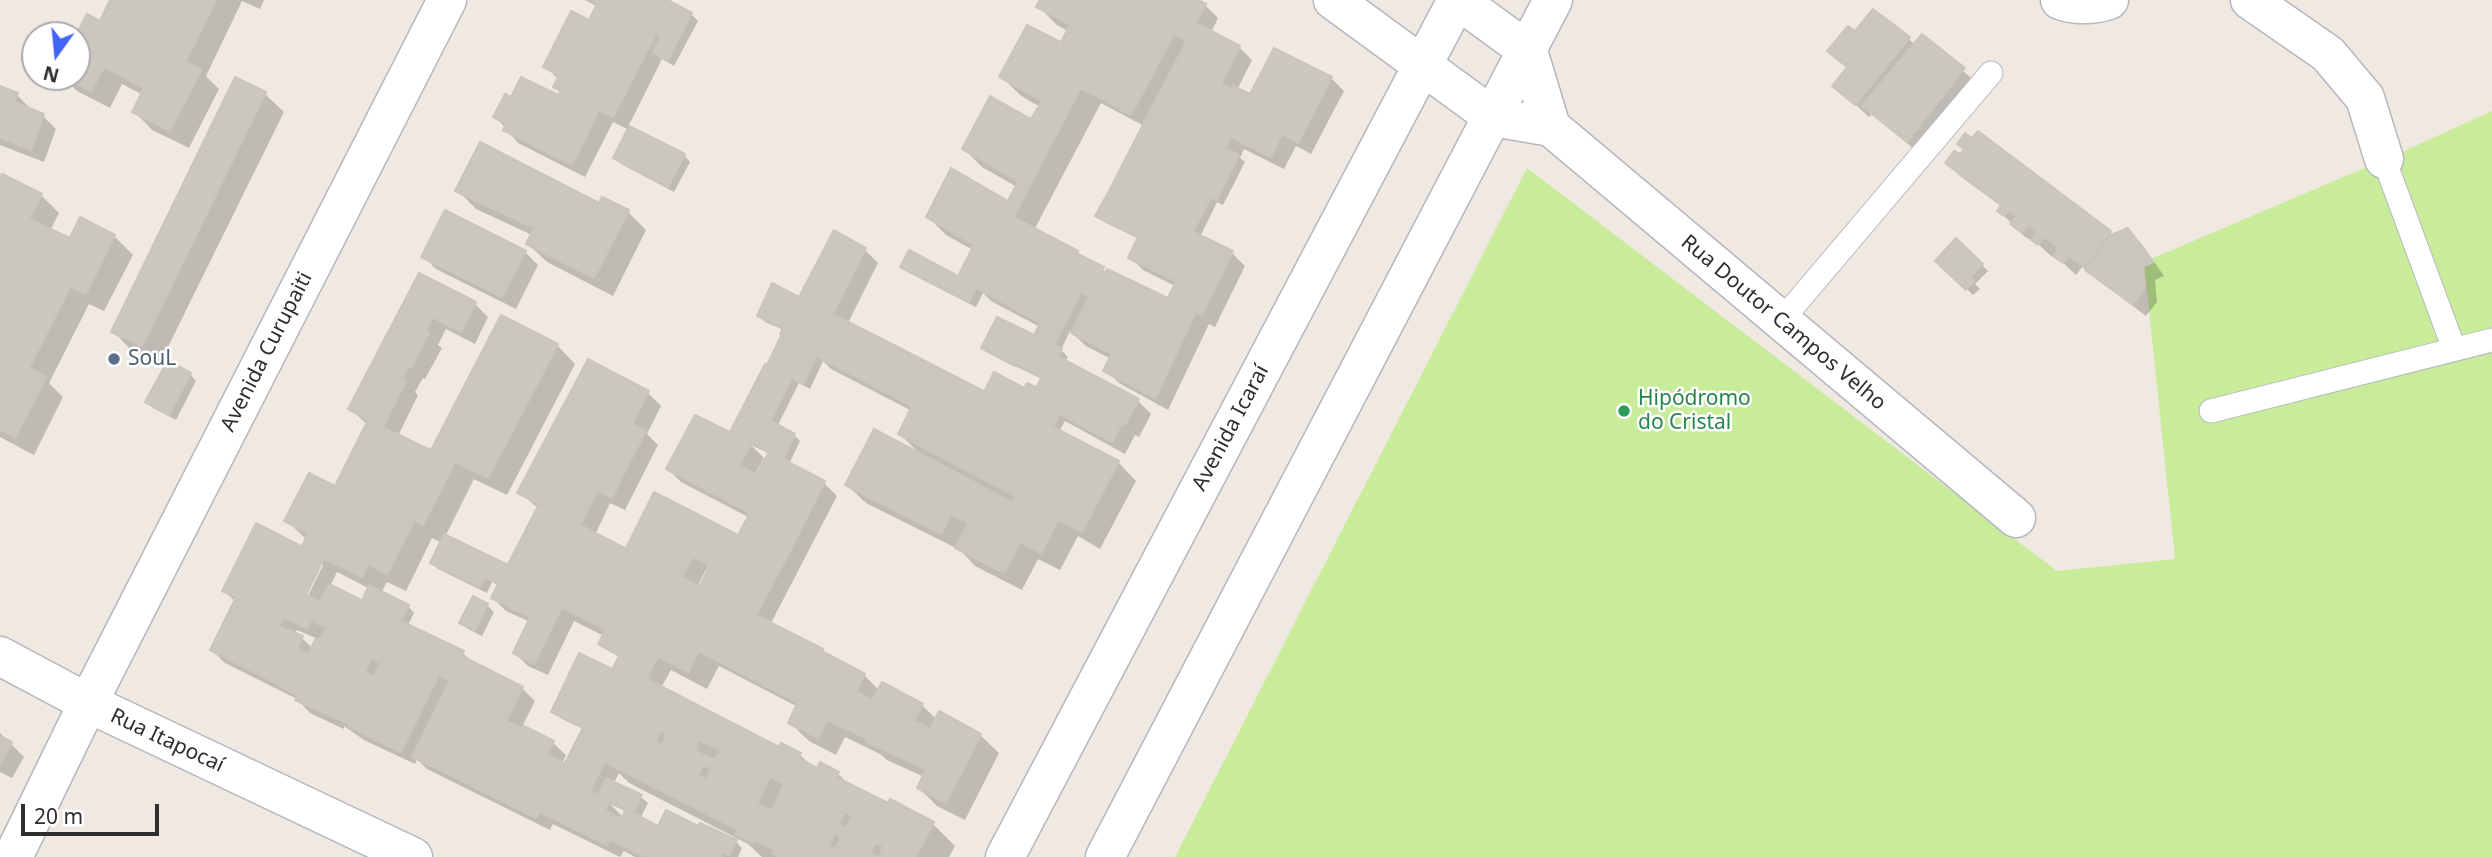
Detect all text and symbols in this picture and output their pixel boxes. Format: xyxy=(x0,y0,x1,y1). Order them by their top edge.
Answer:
north arrow xyxy=(21,21,91,91)
text: N xyxy=(40,60,62,89)
street label: Rua Doutor Campos Velho xyxy=(1675,230,1891,416)
street label: Avenida Curupaiti xyxy=(216,268,318,436)
place label: SouL xyxy=(128,346,176,372)
marker: SouL xyxy=(106,351,122,367)
street label: Avenida Icaraí xyxy=(1187,361,1275,495)
place label: Hipódromo do Cristal xyxy=(1638,386,1751,436)
marker: Hipódromo do Cristal xyxy=(1616,403,1632,419)
street label: Rua Itapocaí xyxy=(106,704,228,778)
scale bar xyxy=(24,790,163,834)
text: 20 m xyxy=(34,802,83,830)

